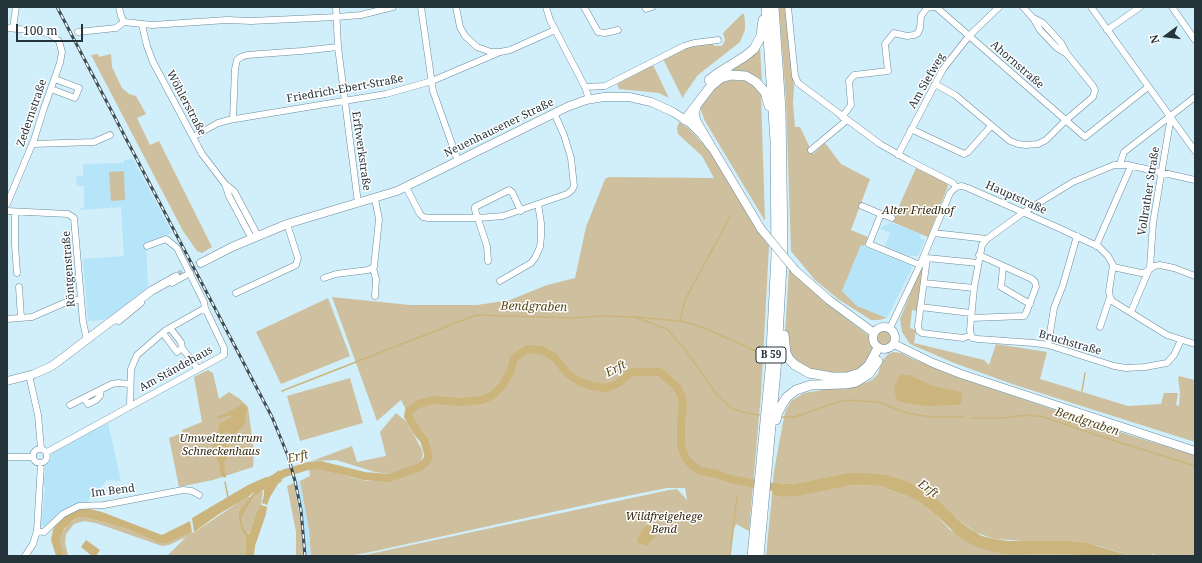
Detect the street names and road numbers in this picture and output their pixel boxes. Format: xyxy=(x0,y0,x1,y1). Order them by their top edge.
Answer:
street label: Ahornstraße xyxy=(988,38,1046,92)
street label: Am Siefweg xyxy=(906,51,948,111)
street label: Wöhlerstraße xyxy=(163,68,209,138)
street label: Friedrich-Ebert-Straße xyxy=(286,72,404,106)
street label: Zedernstraße xyxy=(14,78,50,148)
street label: Neuenhausener Straße xyxy=(442,96,556,160)
street label: Erftwerkstraße xyxy=(349,111,373,191)
street label: Vollrather Straße xyxy=(1135,146,1163,236)
street label: Hauptstraße xyxy=(983,179,1049,217)
street label: Röntgenstraße xyxy=(60,230,78,308)
street label: Bruchstraße xyxy=(1037,328,1103,358)
street label: Am Ständehaus xyxy=(137,343,215,395)
road number: B 59 xyxy=(756,347,786,363)
street label: Im Bend xyxy=(90,482,136,500)

